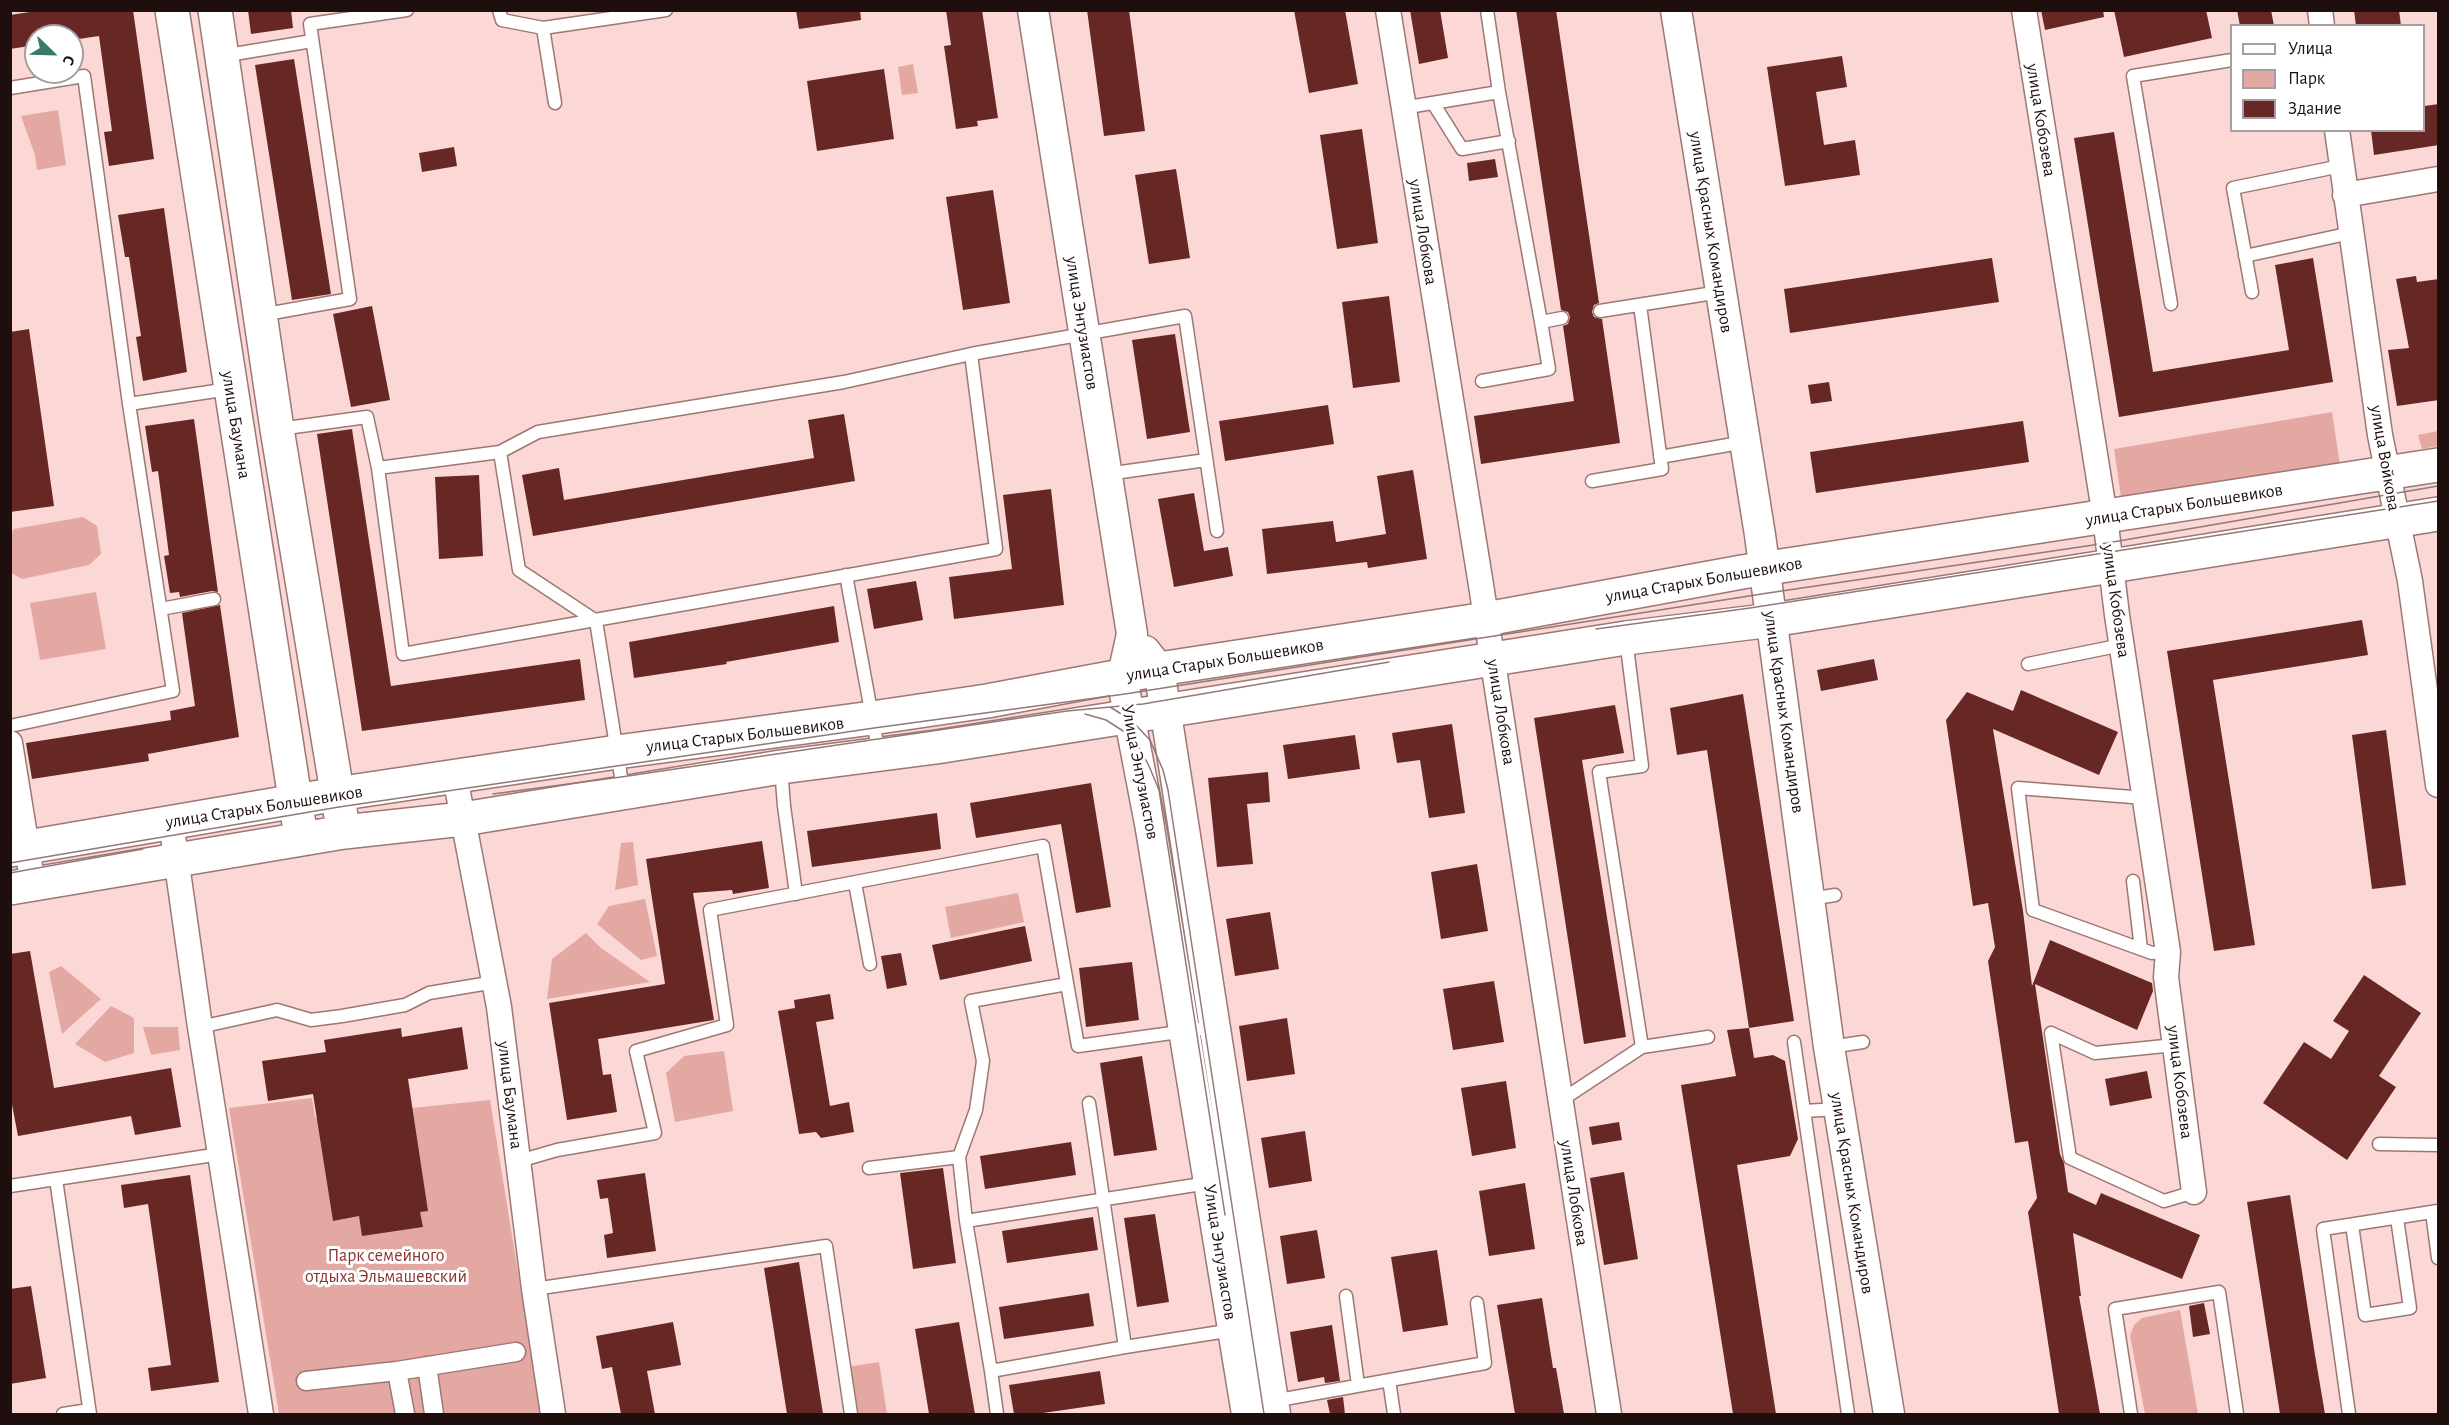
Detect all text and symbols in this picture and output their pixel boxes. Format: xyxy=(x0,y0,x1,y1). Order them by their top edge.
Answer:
north arrow xyxy=(24,24,84,84)
legend xyxy=(2230,24,2425,132)
text: Улица xyxy=(2288,40,2333,58)
text: С xyxy=(60,53,78,67)
street label: улица Кобозева xyxy=(2021,62,2061,178)
text: Парк xyxy=(2288,70,2325,88)
text: Здание xyxy=(2288,100,2342,118)
street label: улица Красных Командиров xyxy=(1684,130,1738,334)
street label: улица Лобкова xyxy=(1404,178,1442,286)
street label: улица Энтузиастов xyxy=(1061,255,1103,391)
street label: улица Баумана xyxy=(217,370,255,480)
street label: улица Войкова xyxy=(2365,404,2405,512)
street label: улица Старых Большевиков xyxy=(2084,479,2284,531)
street label: улица Кобозева xyxy=(2097,543,2135,659)
street label: улица Старых Большевиков xyxy=(1604,552,1804,608)
street label: улица Красных Командиров xyxy=(1759,610,1809,814)
street label: улица Старых Большевиков xyxy=(1125,634,1325,686)
street label: улица Лобкова xyxy=(1482,658,1520,766)
street label: Улица Энтузиастов xyxy=(1116,703,1164,841)
street label: улица Старых Большевиков xyxy=(645,712,845,758)
street label: улица Старых Большевиков xyxy=(164,781,364,833)
street label: улица Кобозева xyxy=(2162,1024,2198,1140)
street label: улица Баумана xyxy=(493,1040,527,1150)
street label: улица Красных Командиров xyxy=(1825,1091,1879,1295)
street label: улица Лобкова xyxy=(1555,1139,1593,1247)
street label: Улица Энтузиастов xyxy=(1199,1183,1241,1321)
park label: Парк семейного отдыха Эльмашевский xyxy=(305,1245,467,1288)

